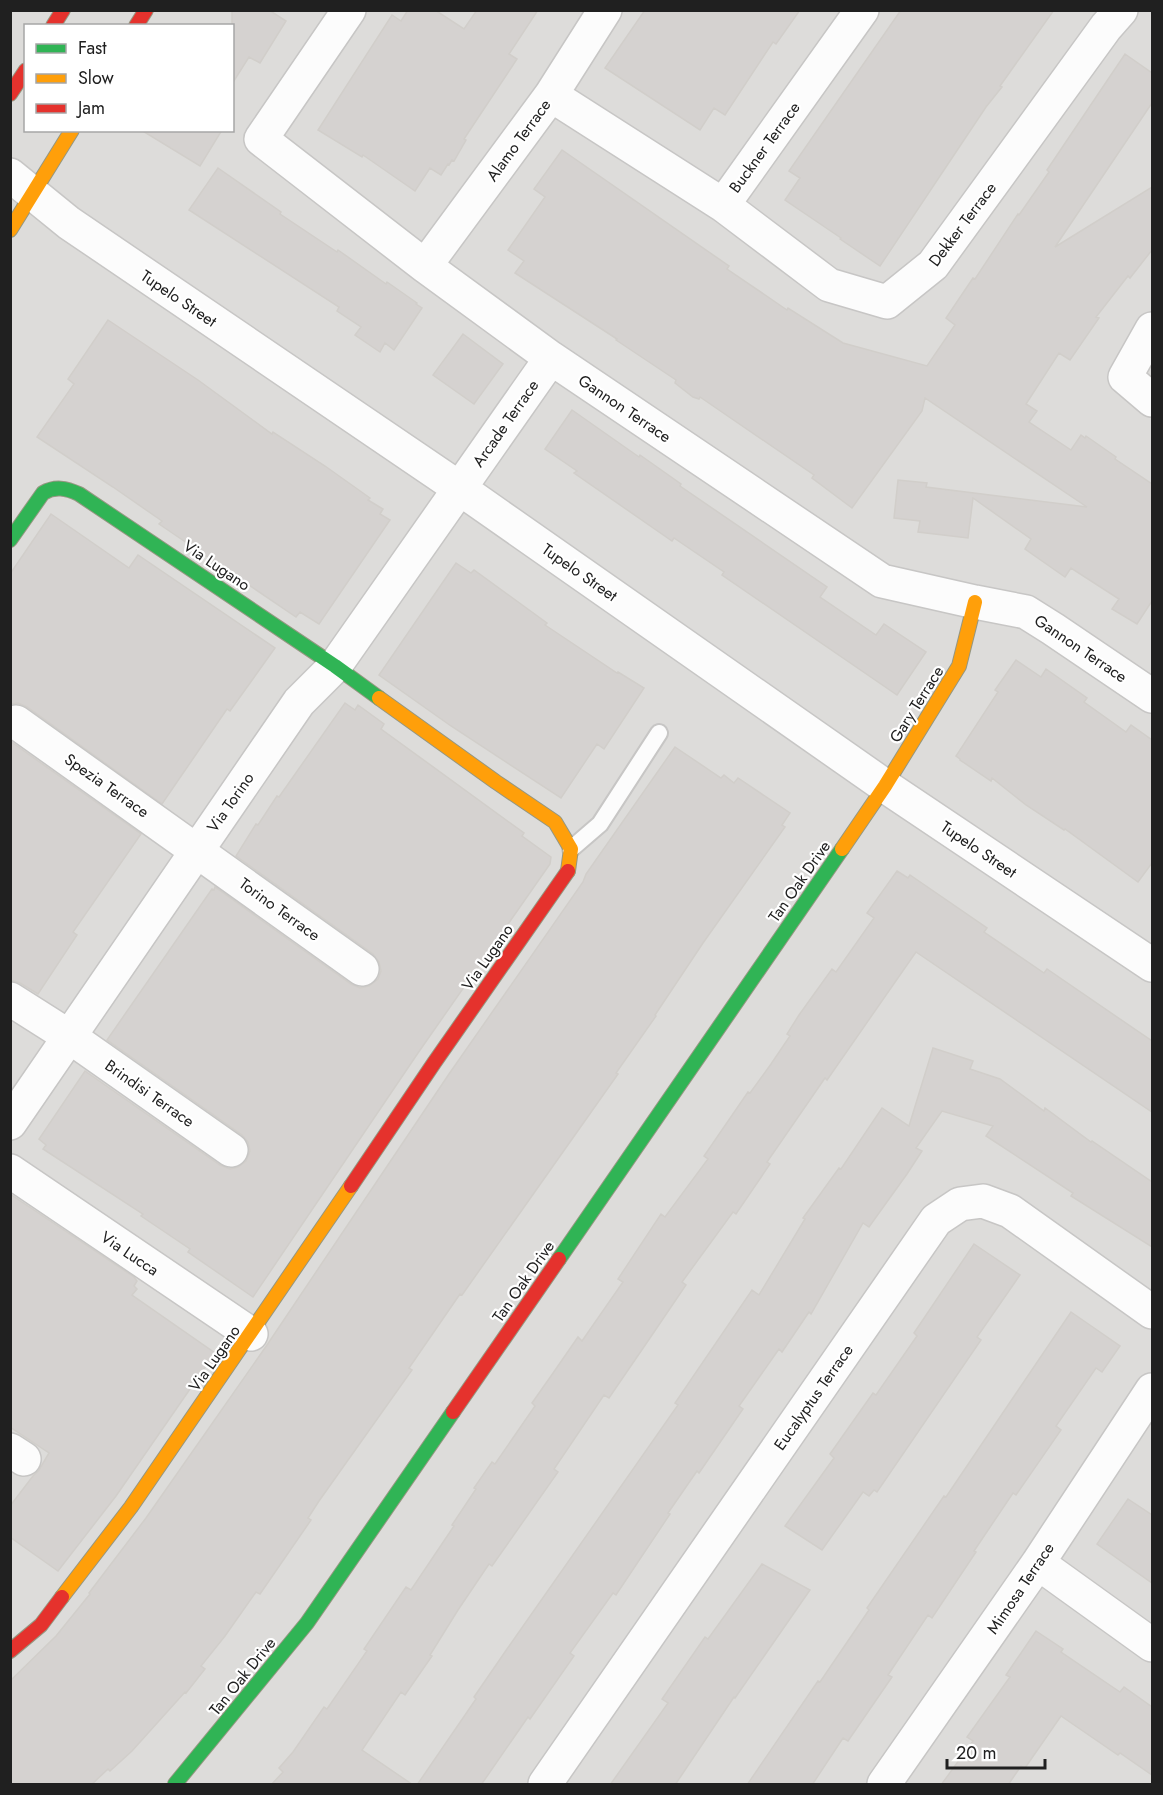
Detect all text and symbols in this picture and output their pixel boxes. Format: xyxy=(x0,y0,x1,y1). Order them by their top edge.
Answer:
legend xyxy=(24,24,234,132)
text: Fast xyxy=(78,35,107,61)
text: Slow xyxy=(78,65,115,91)
street label: Alamo Terrace xyxy=(481,94,556,186)
text: Jam xyxy=(76,95,105,121)
street label: Buckner Terrace xyxy=(723,97,805,198)
street label: Dekker Terrace xyxy=(923,177,1002,271)
street label: Tupelo Street xyxy=(136,264,221,332)
street label: Gannon Terrace xyxy=(574,369,676,448)
street label: Arcade Terrace xyxy=(467,375,544,472)
street label: Via Lugano xyxy=(179,535,255,596)
street label: Tupelo Street xyxy=(537,538,622,607)
street label: Gannon Terrace xyxy=(1030,609,1132,688)
street label: Gary Terrace xyxy=(884,661,949,747)
street label: Spezia Terrace xyxy=(60,748,154,823)
street label: Via Torino xyxy=(201,767,260,837)
street label: Tupelo Street xyxy=(936,815,1021,883)
street label: Tan Oak Drive xyxy=(763,836,836,927)
street label: Torino Terrace xyxy=(235,872,325,947)
street label: Via Lugano xyxy=(456,919,519,995)
street label: Brindisi Terrace xyxy=(100,1054,199,1133)
street label: Via Lucca xyxy=(96,1226,163,1281)
street label: Tan Oak Drive xyxy=(487,1236,560,1327)
street label: Via Lugano xyxy=(183,1320,246,1396)
street label: Eucalyptus Terrace xyxy=(768,1340,859,1455)
street label: Mimosa Terrace xyxy=(981,1538,1060,1639)
street label: Tan Oak Drive xyxy=(204,1632,281,1720)
scale bar xyxy=(947,1732,1044,1770)
text: 20 m xyxy=(956,1740,996,1766)

